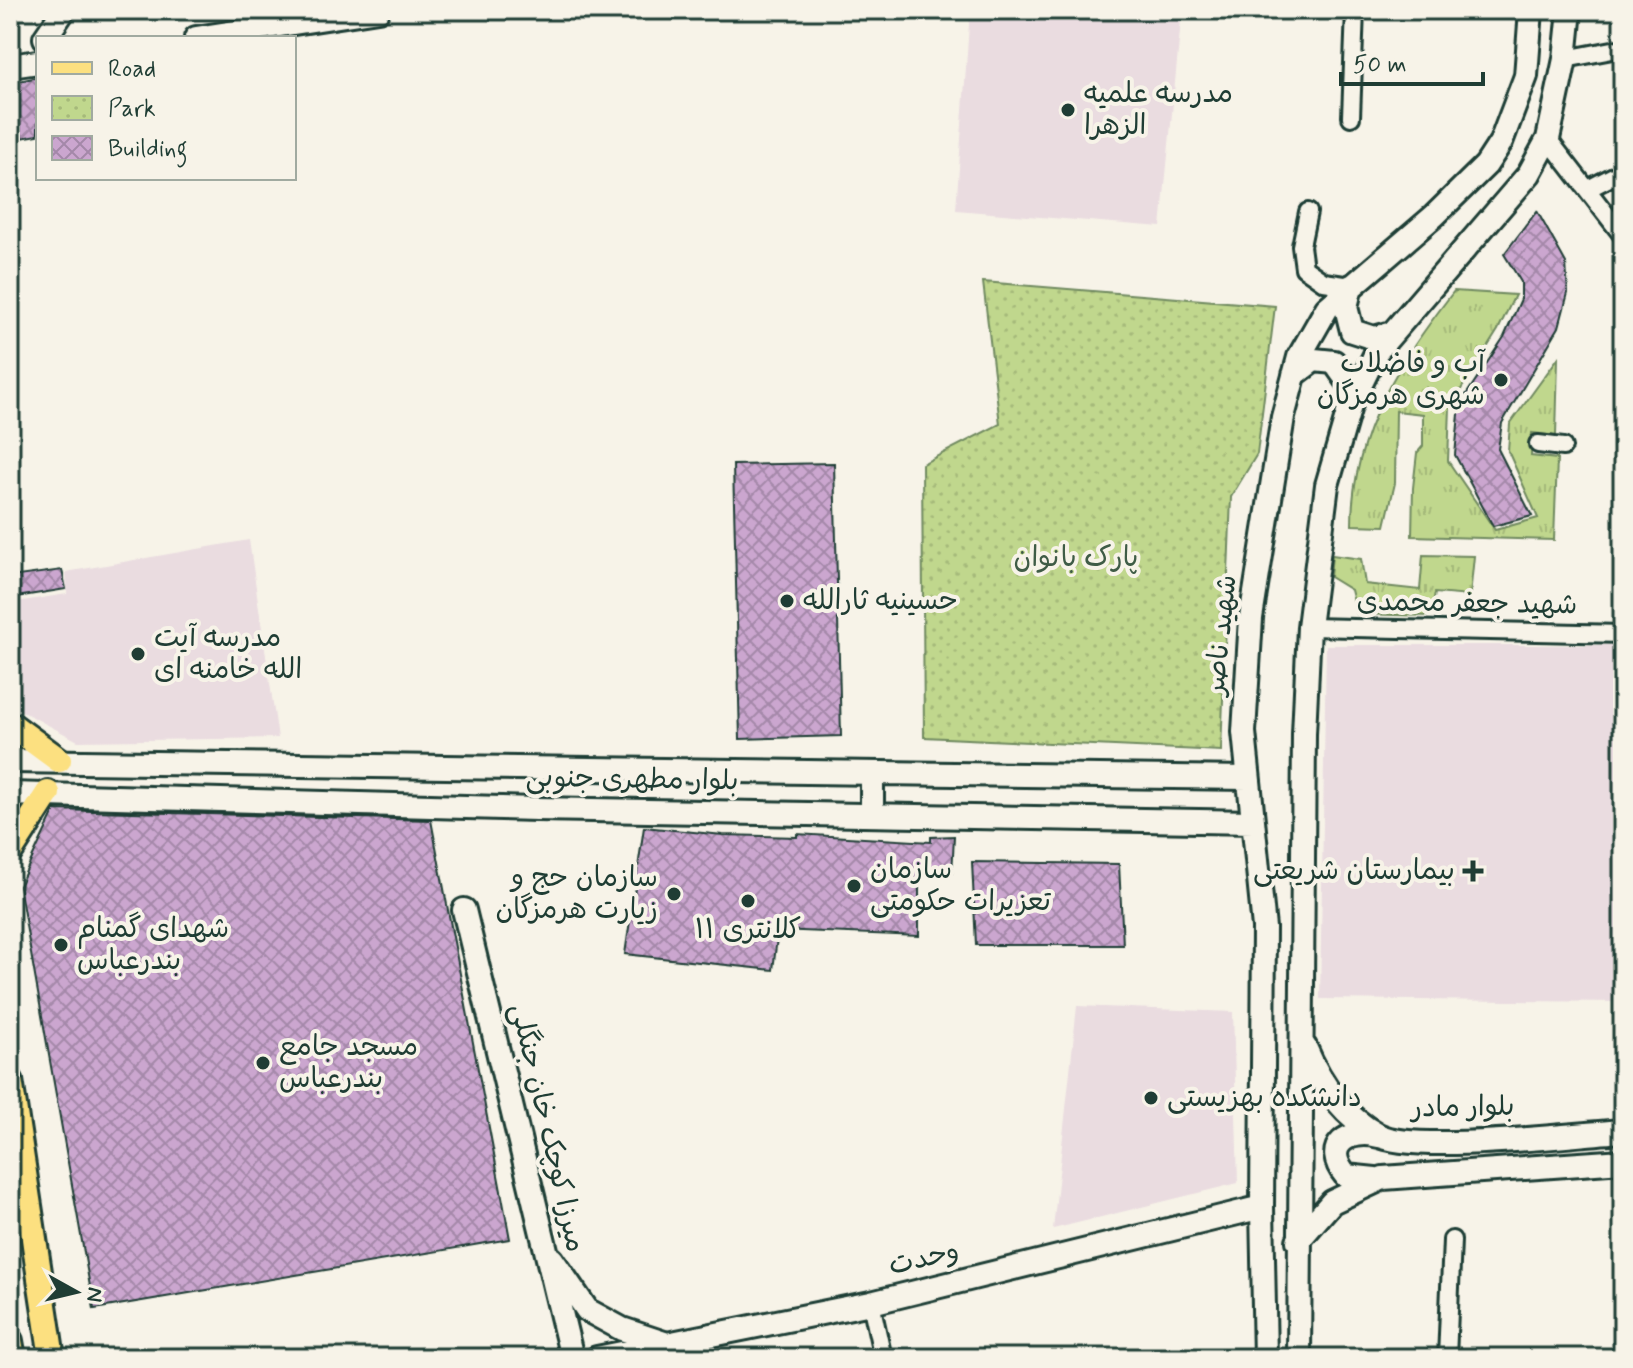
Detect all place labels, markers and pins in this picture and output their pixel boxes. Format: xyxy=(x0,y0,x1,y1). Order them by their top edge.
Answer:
place label: مدرسه علمیه الزهرا xyxy=(1084,76,1233,145)
marker: مدرسه علمیه الزهرا xyxy=(1059,101,1077,119)
place label: آب و فاضلاب شهری هرمزگان xyxy=(1317,346,1486,415)
marker: آب و فاضلاب شهری هرمزگان xyxy=(1492,371,1510,389)
place label: حسینیه ثارالله xyxy=(803,583,958,620)
marker: حسینیه ثارالله xyxy=(778,592,796,610)
place label: مدرسه آیت الله خامنه ای xyxy=(154,620,302,689)
marker: مدرسه آیت الله خامنه ای xyxy=(129,645,147,663)
place label: سازمان تعزیرات حکومتی xyxy=(870,852,1052,921)
place label: بیمارستان شریعتی xyxy=(1253,853,1455,890)
place label: سازمان حج و زیارت هرمزگان xyxy=(495,860,658,929)
marker: بیمارستان شریعتی xyxy=(1462,860,1484,882)
marker: سازمان تعزیرات حکومتی xyxy=(845,877,863,895)
marker: سازمان حج و زیارت هرمزگان xyxy=(665,885,683,903)
marker: کلانتری ۱۱ xyxy=(739,892,757,910)
place label: شهدای گمنام بندرعباس xyxy=(77,911,229,980)
place label: کلانتری ۱۱ xyxy=(695,912,801,949)
marker: شهدای گمنام بندرعباس xyxy=(52,936,70,954)
place label: مسجد جامع بندرعباس xyxy=(279,1029,418,1098)
marker: مسجد جامع بندرعباس xyxy=(254,1054,272,1072)
place label: دانشکده بهزیستی xyxy=(1167,1080,1362,1117)
marker: دانشکده بهزیستی xyxy=(1142,1089,1160,1107)

